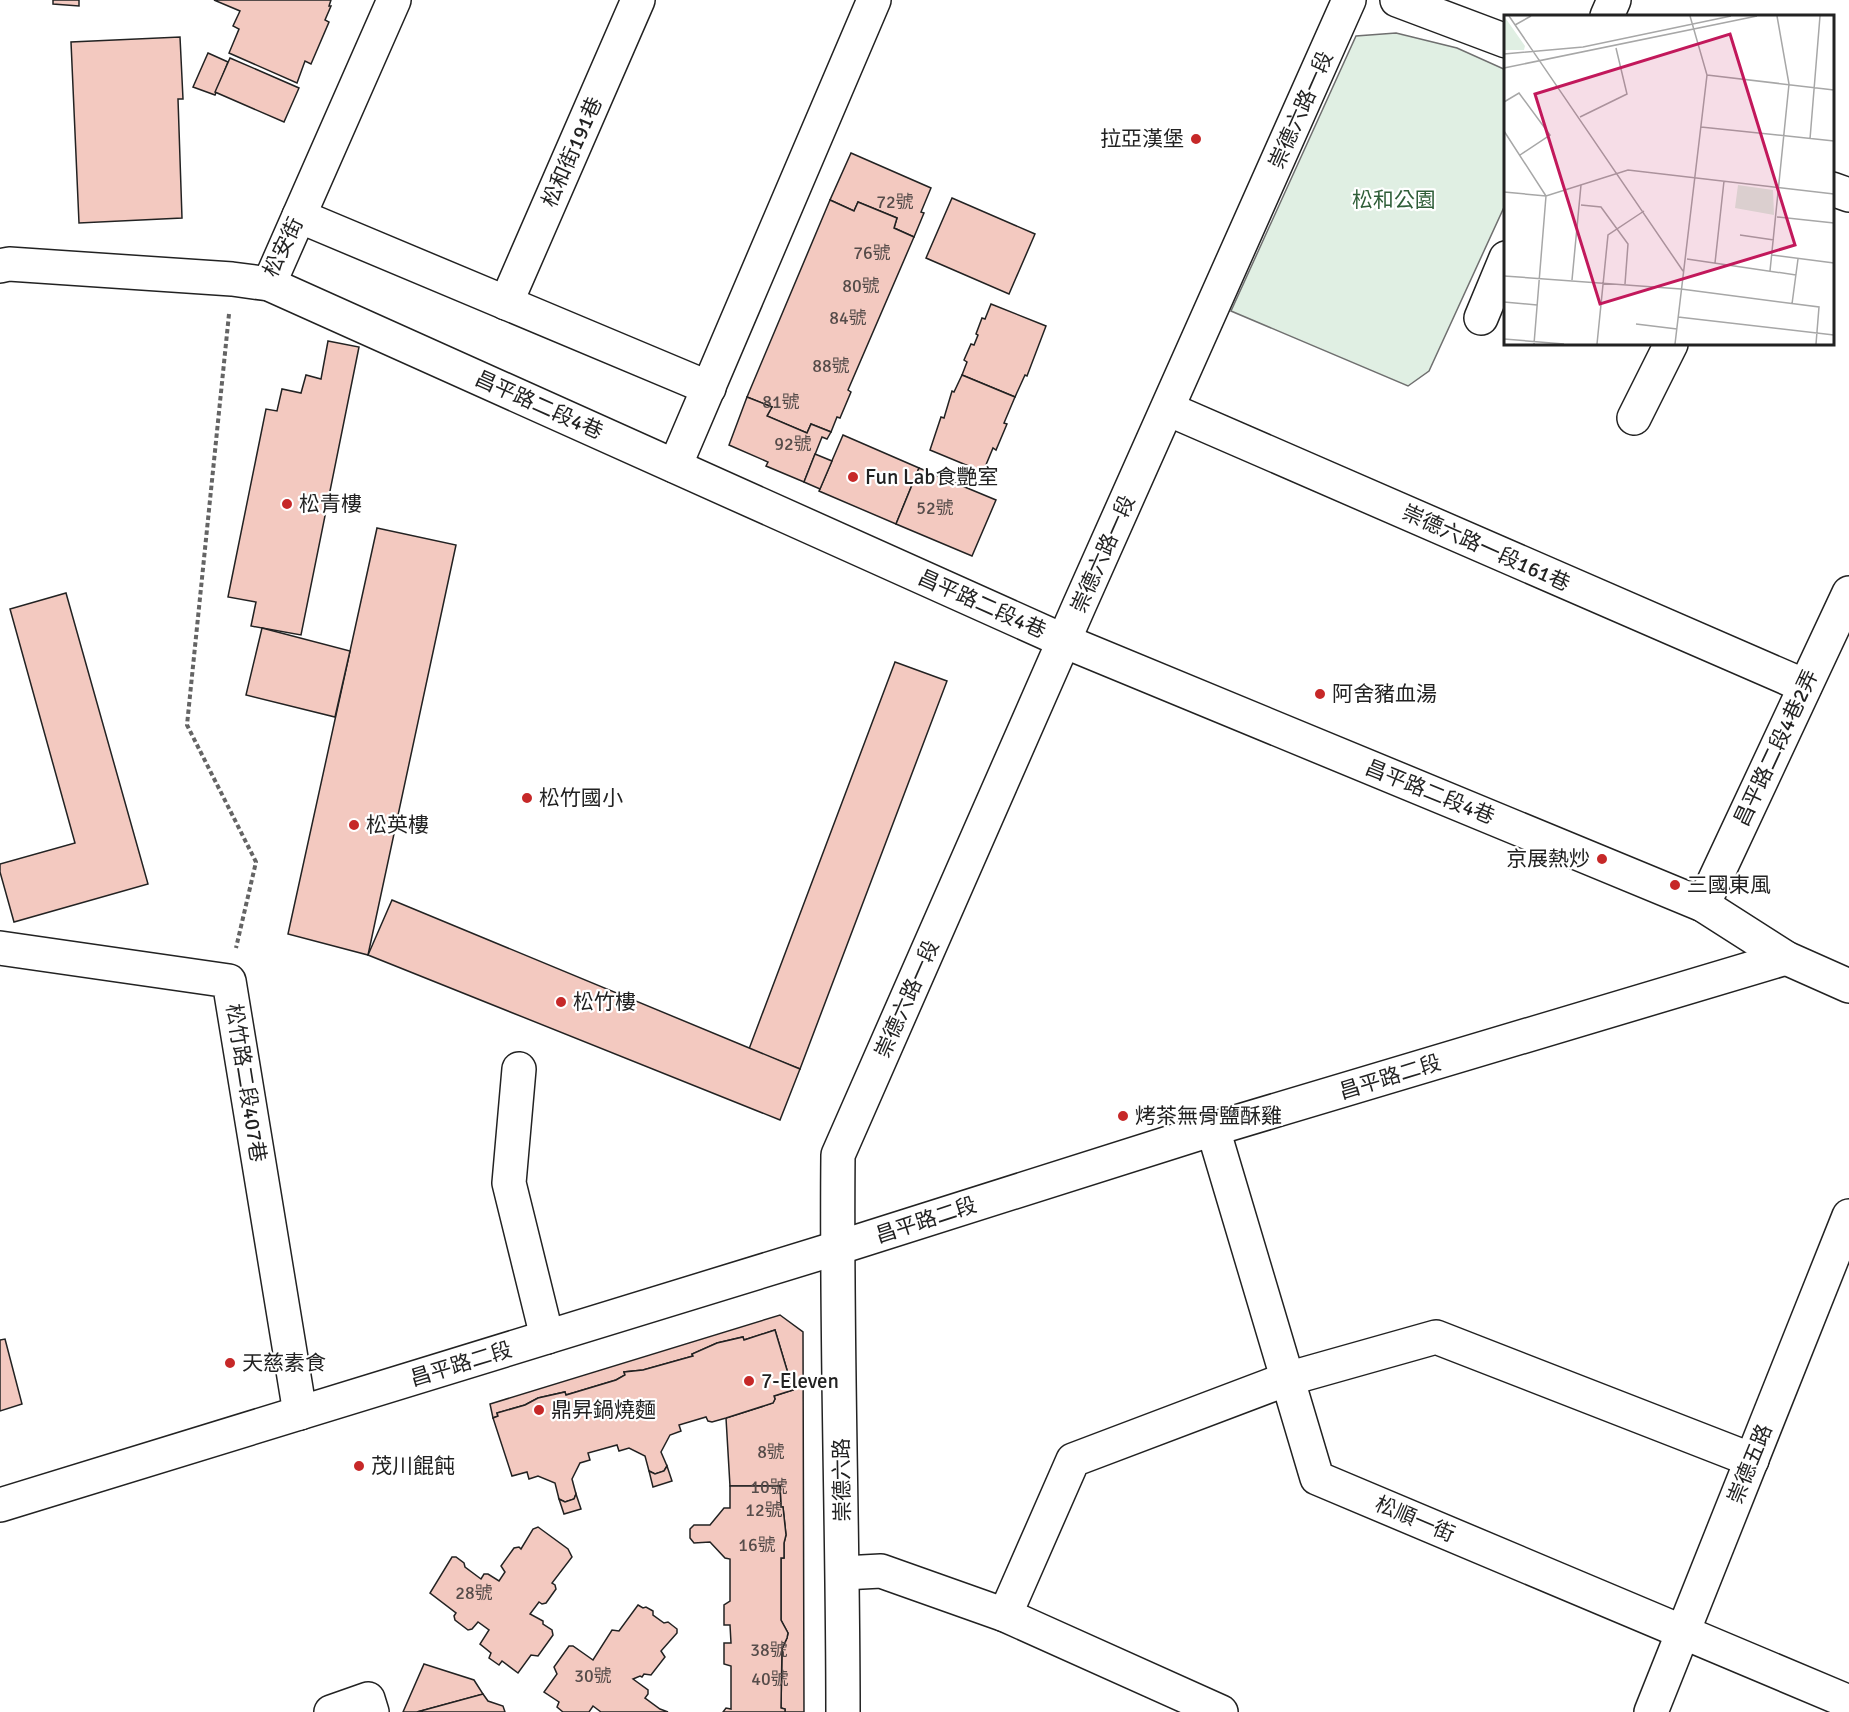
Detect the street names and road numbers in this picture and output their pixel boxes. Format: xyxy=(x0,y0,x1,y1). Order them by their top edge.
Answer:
street label: 崇德六路一段 xyxy=(1263,47,1339,173)
street label: 松和街191巷 xyxy=(536,93,608,211)
street label: 松安街 xyxy=(258,213,308,281)
street label: 昌平路二段4巷 xyxy=(471,365,607,445)
street label: 崇德六路一段 xyxy=(1065,491,1141,617)
street label: 崇德六路一段161巷 xyxy=(1398,499,1574,597)
street label: 昌平路二段4巷 xyxy=(914,564,1050,644)
street label: 昌平路二段4巷2弄 xyxy=(1728,666,1824,830)
street label: 昌平路二段4巷 xyxy=(1361,754,1499,830)
street label: 崇德六路一段 xyxy=(869,936,945,1062)
street label: 松竹路二段407巷 xyxy=(221,1002,271,1164)
street label: 昌平路二段 xyxy=(1336,1049,1444,1105)
street label: 昌平路二段 xyxy=(872,1191,980,1249)
street label: 昌平路二段 xyxy=(407,1336,515,1392)
street label: 崇德五路 xyxy=(1722,1420,1778,1508)
street label: 崇德六路 xyxy=(828,1438,856,1522)
street label: 松順一街 xyxy=(1371,1491,1459,1547)

